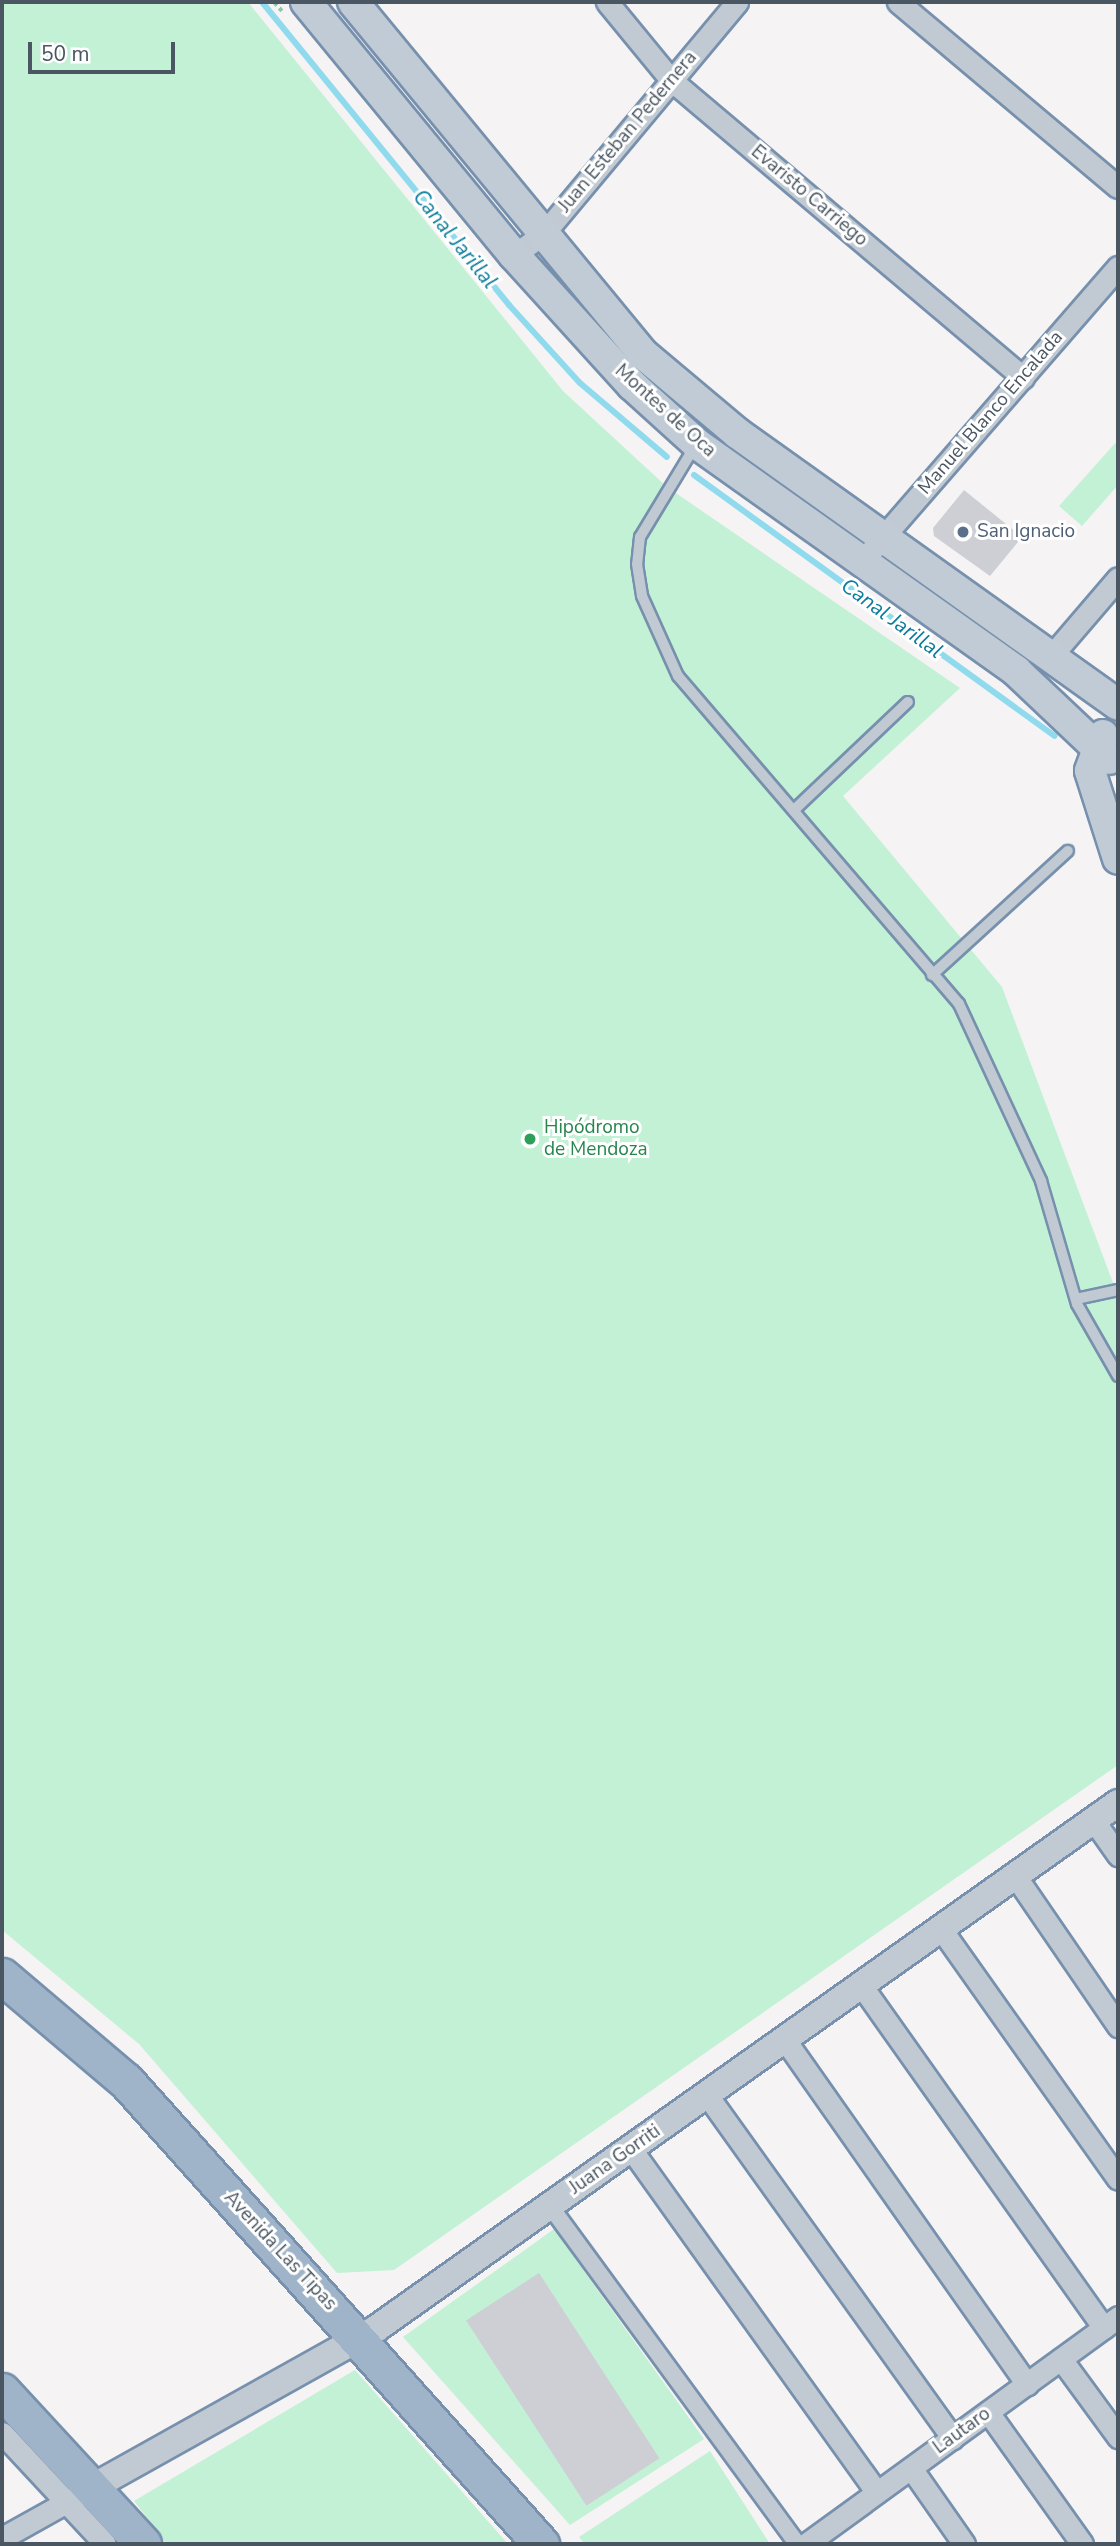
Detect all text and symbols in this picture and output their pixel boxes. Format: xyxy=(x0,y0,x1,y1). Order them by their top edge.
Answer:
scale bar xyxy=(32,28,178,72)
text: 50 m xyxy=(41,40,90,68)
street label: Juan Esteban Pedernera xyxy=(554,47,702,217)
street label: Evaristo Carriego xyxy=(746,141,872,251)
water label: Canal Jarillal xyxy=(408,185,502,293)
street label: Manuel Blanco Encalada xyxy=(914,327,1068,499)
street label: Montes de Oca xyxy=(610,360,720,462)
place label: San Ignacio xyxy=(977,521,1075,543)
marker: San Ignacio xyxy=(955,524,971,540)
water label: Canal Jarillal xyxy=(836,573,948,663)
place label: Hipódromo de Mendoza xyxy=(544,1117,648,1161)
marker: Hipódromo de Mendoza xyxy=(522,1131,538,1147)
street label: Juana Gorriti xyxy=(565,2120,665,2200)
street label: Avenida Las Tipas xyxy=(219,2187,341,2315)
street label: Lautaro xyxy=(929,2403,995,2459)

